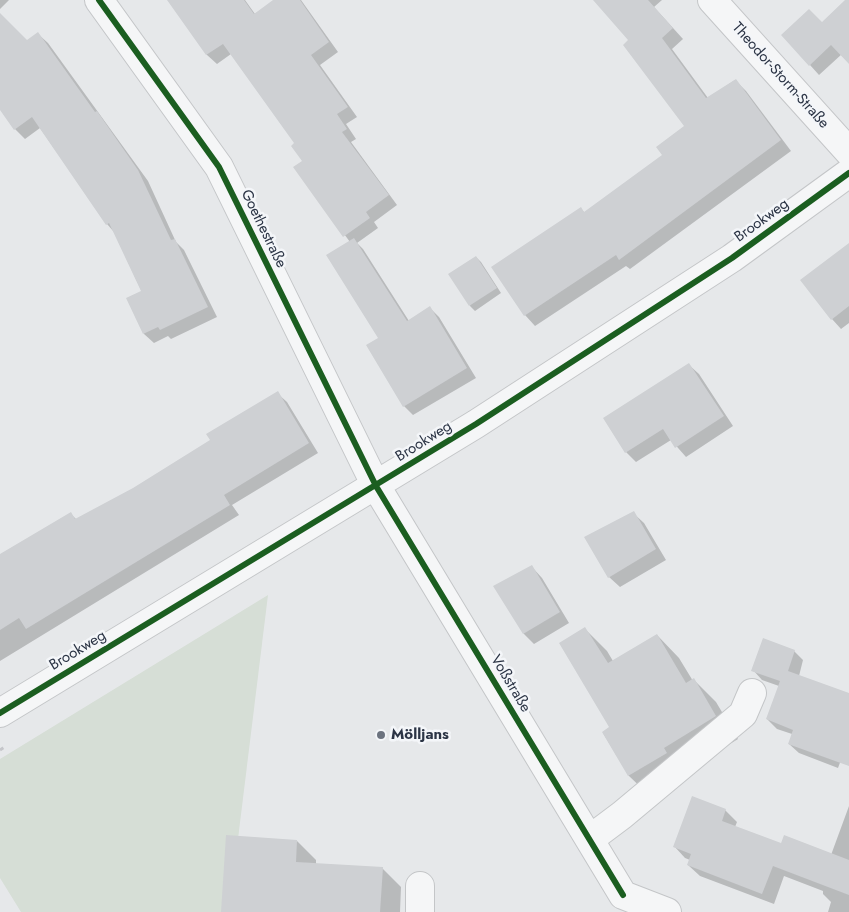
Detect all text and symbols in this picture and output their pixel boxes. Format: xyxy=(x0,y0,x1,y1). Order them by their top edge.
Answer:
street label: Theodor-Storm-Straße xyxy=(728,19,832,133)
street label: Goethestraße xyxy=(236,187,290,271)
street label: Brookweg xyxy=(731,195,793,247)
street label: Brookweg xyxy=(393,418,455,466)
street label: Brookweg xyxy=(46,627,110,675)
street label: Voßstraße xyxy=(486,652,534,716)
place label: Mölljans xyxy=(391,726,449,744)
marker: Mölljans xyxy=(375,729,387,741)

